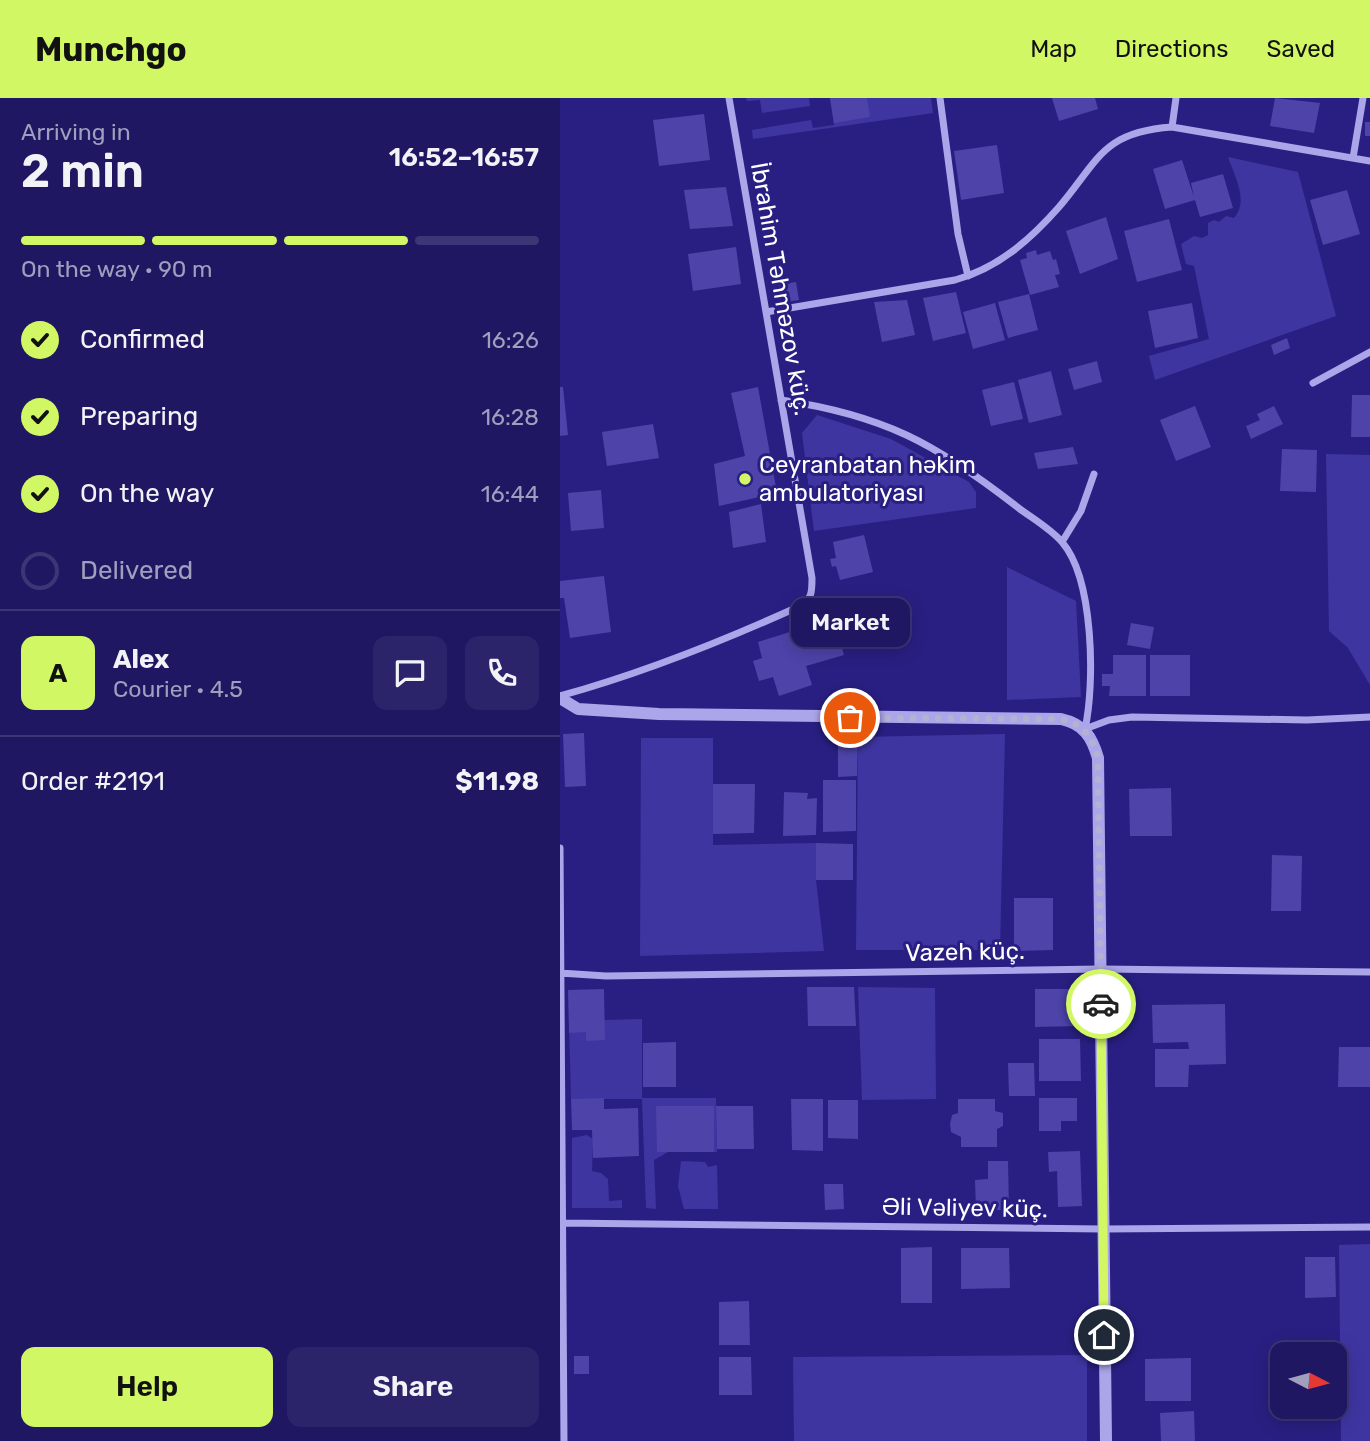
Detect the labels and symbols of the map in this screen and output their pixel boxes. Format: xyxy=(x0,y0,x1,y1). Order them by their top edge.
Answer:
street label: İbrahim Təhməzov küç. xyxy=(745,160,817,418)
place label: Ceyranbatan həkim ambulatoriyası xyxy=(759,451,976,507)
marker: Ceyranbatan həkim ambulatoriyası xyxy=(737,471,753,487)
callout: Market xyxy=(790,599,910,648)
pin xyxy=(820,688,880,748)
street label: Vazeh küç. xyxy=(905,937,1025,967)
courier xyxy=(1066,969,1136,1039)
street label: Əli Vəliyev küç. xyxy=(882,1193,1048,1223)
pin xyxy=(1074,1305,1134,1365)
north arrow xyxy=(1270,1342,1348,1419)

